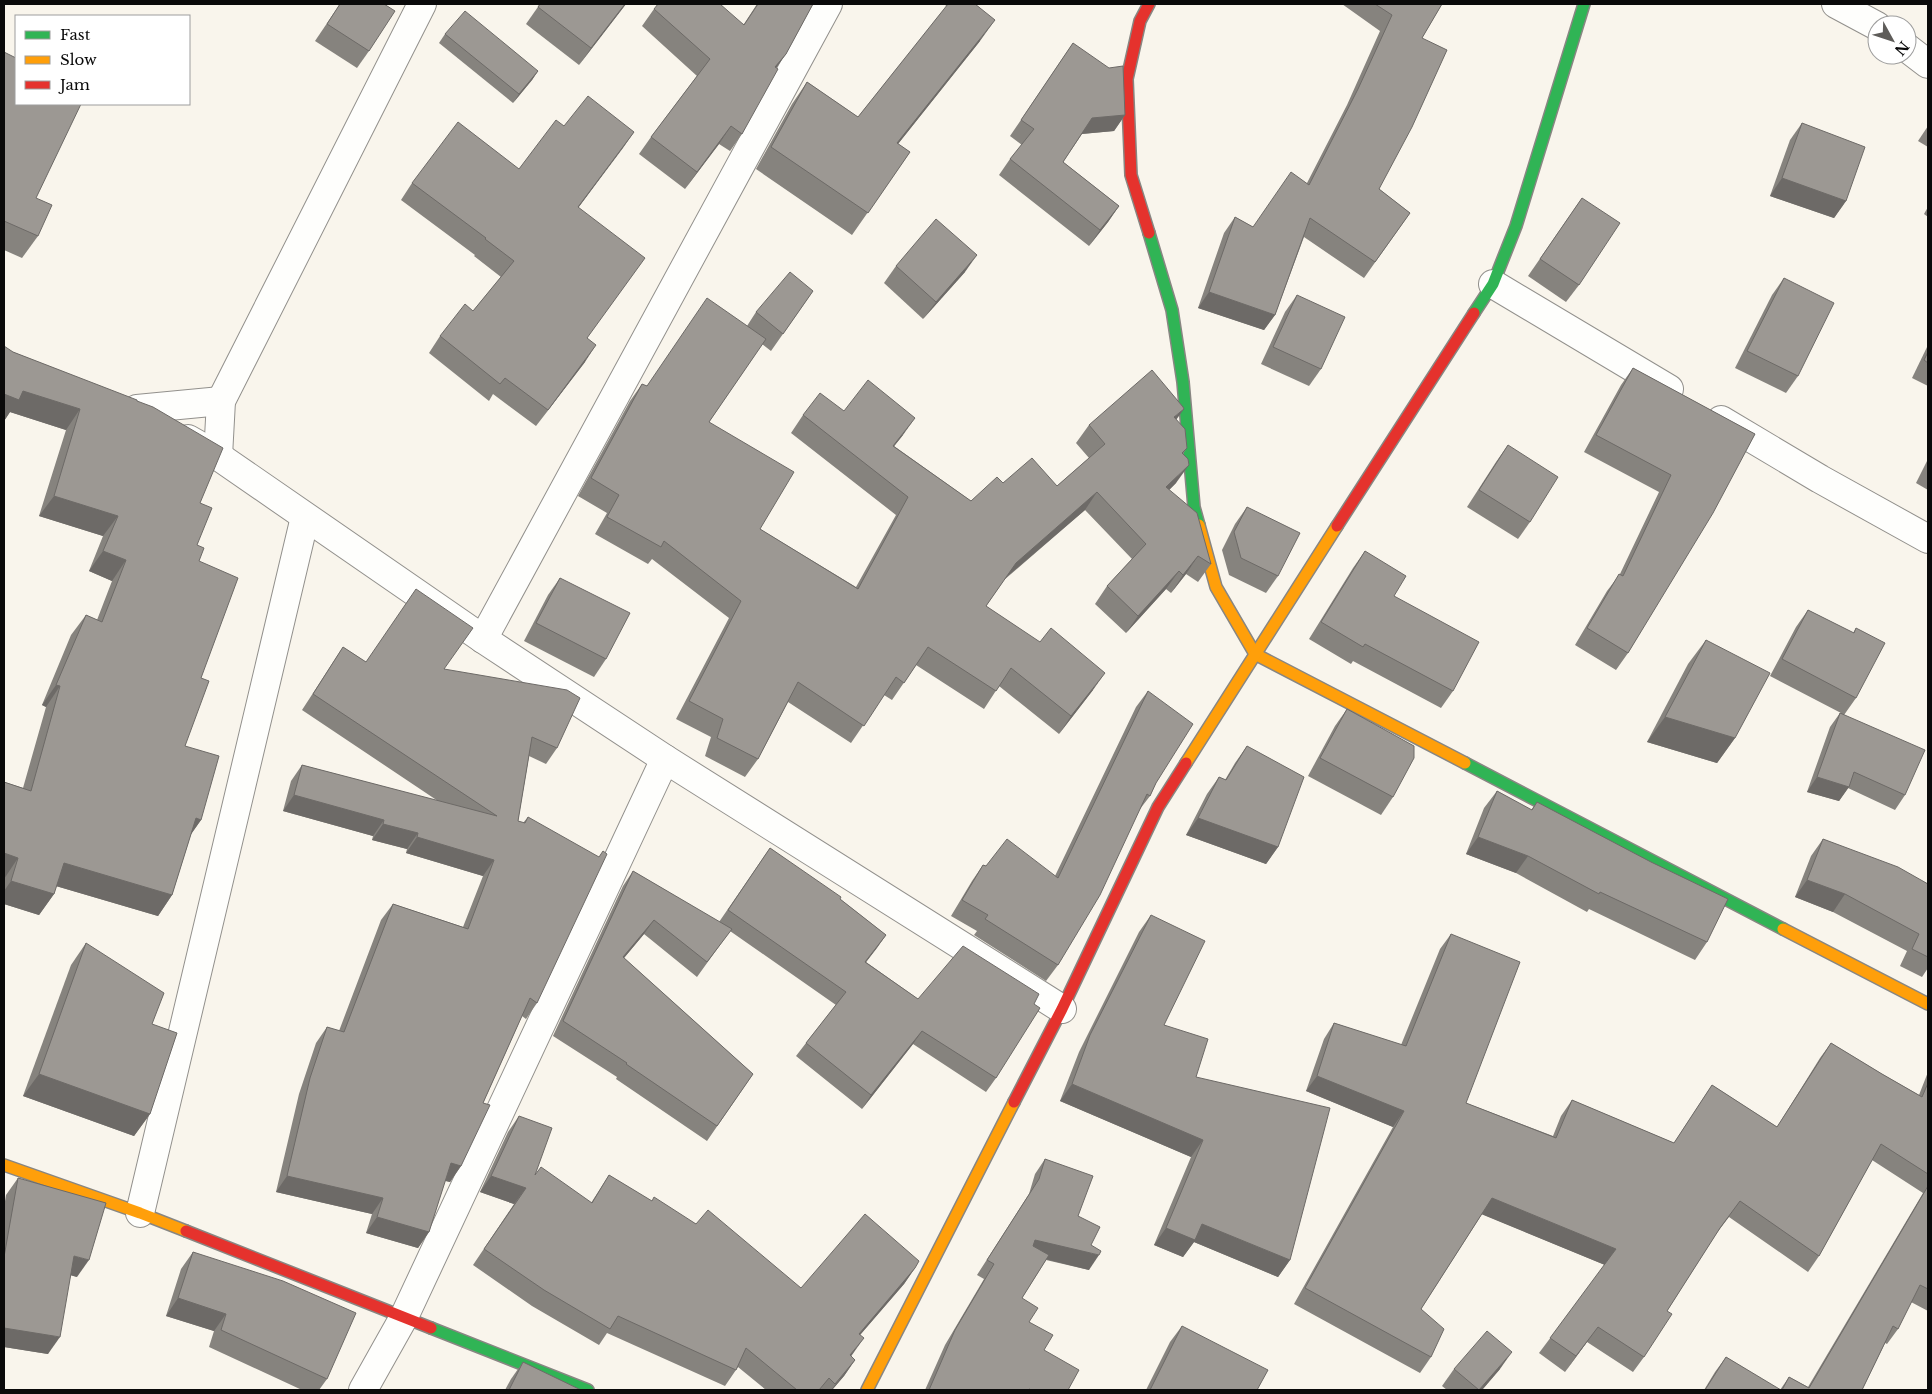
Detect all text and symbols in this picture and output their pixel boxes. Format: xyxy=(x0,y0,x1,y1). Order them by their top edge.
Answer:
legend xyxy=(15,15,190,105)
north arrow xyxy=(1867,15,1917,65)
text: Fast xyxy=(60,25,91,44)
text: N xyxy=(1891,38,1913,59)
text: Slow xyxy=(60,50,97,69)
text: Jam xyxy=(58,75,90,94)

